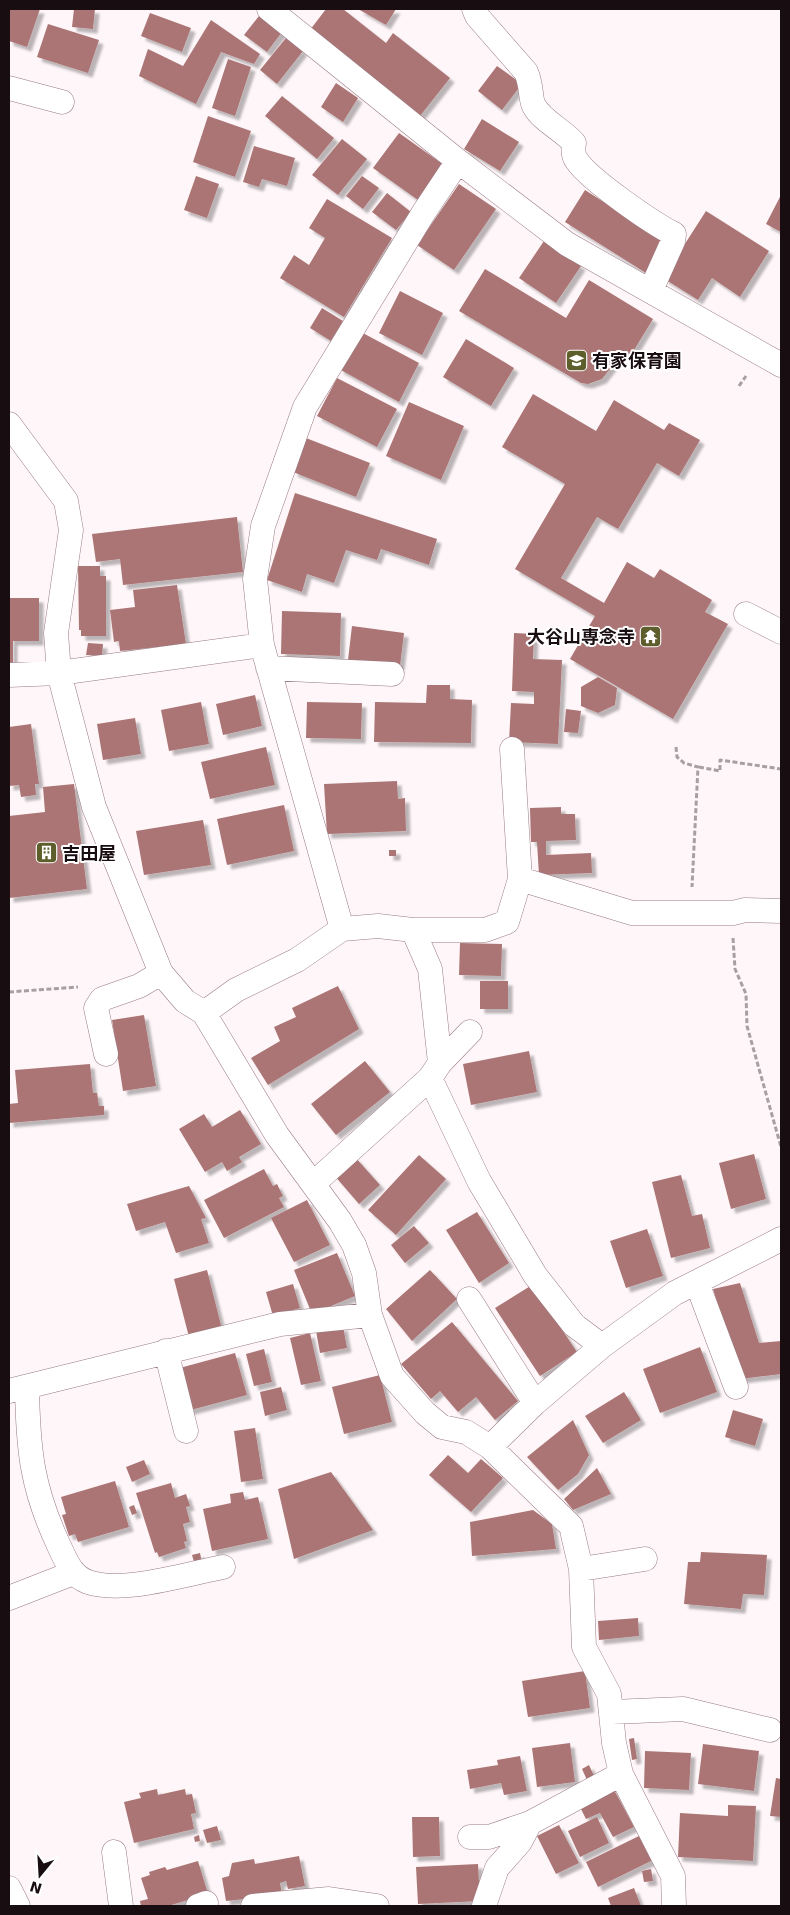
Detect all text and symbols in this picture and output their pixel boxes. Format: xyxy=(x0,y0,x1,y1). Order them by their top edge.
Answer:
school or university icon: 有家保育園 xyxy=(564,348,588,372)
place label: 有家保育園 xyxy=(592,350,682,371)
temple icon: 大谷山専念寺 xyxy=(639,624,663,648)
place label: 大谷山専念寺 xyxy=(527,626,635,647)
building icon: 吉田屋 xyxy=(34,841,58,865)
place label: 吉田屋 xyxy=(62,843,116,864)
north arrow xyxy=(15,1850,65,1900)
text: N xyxy=(28,1878,44,1897)

